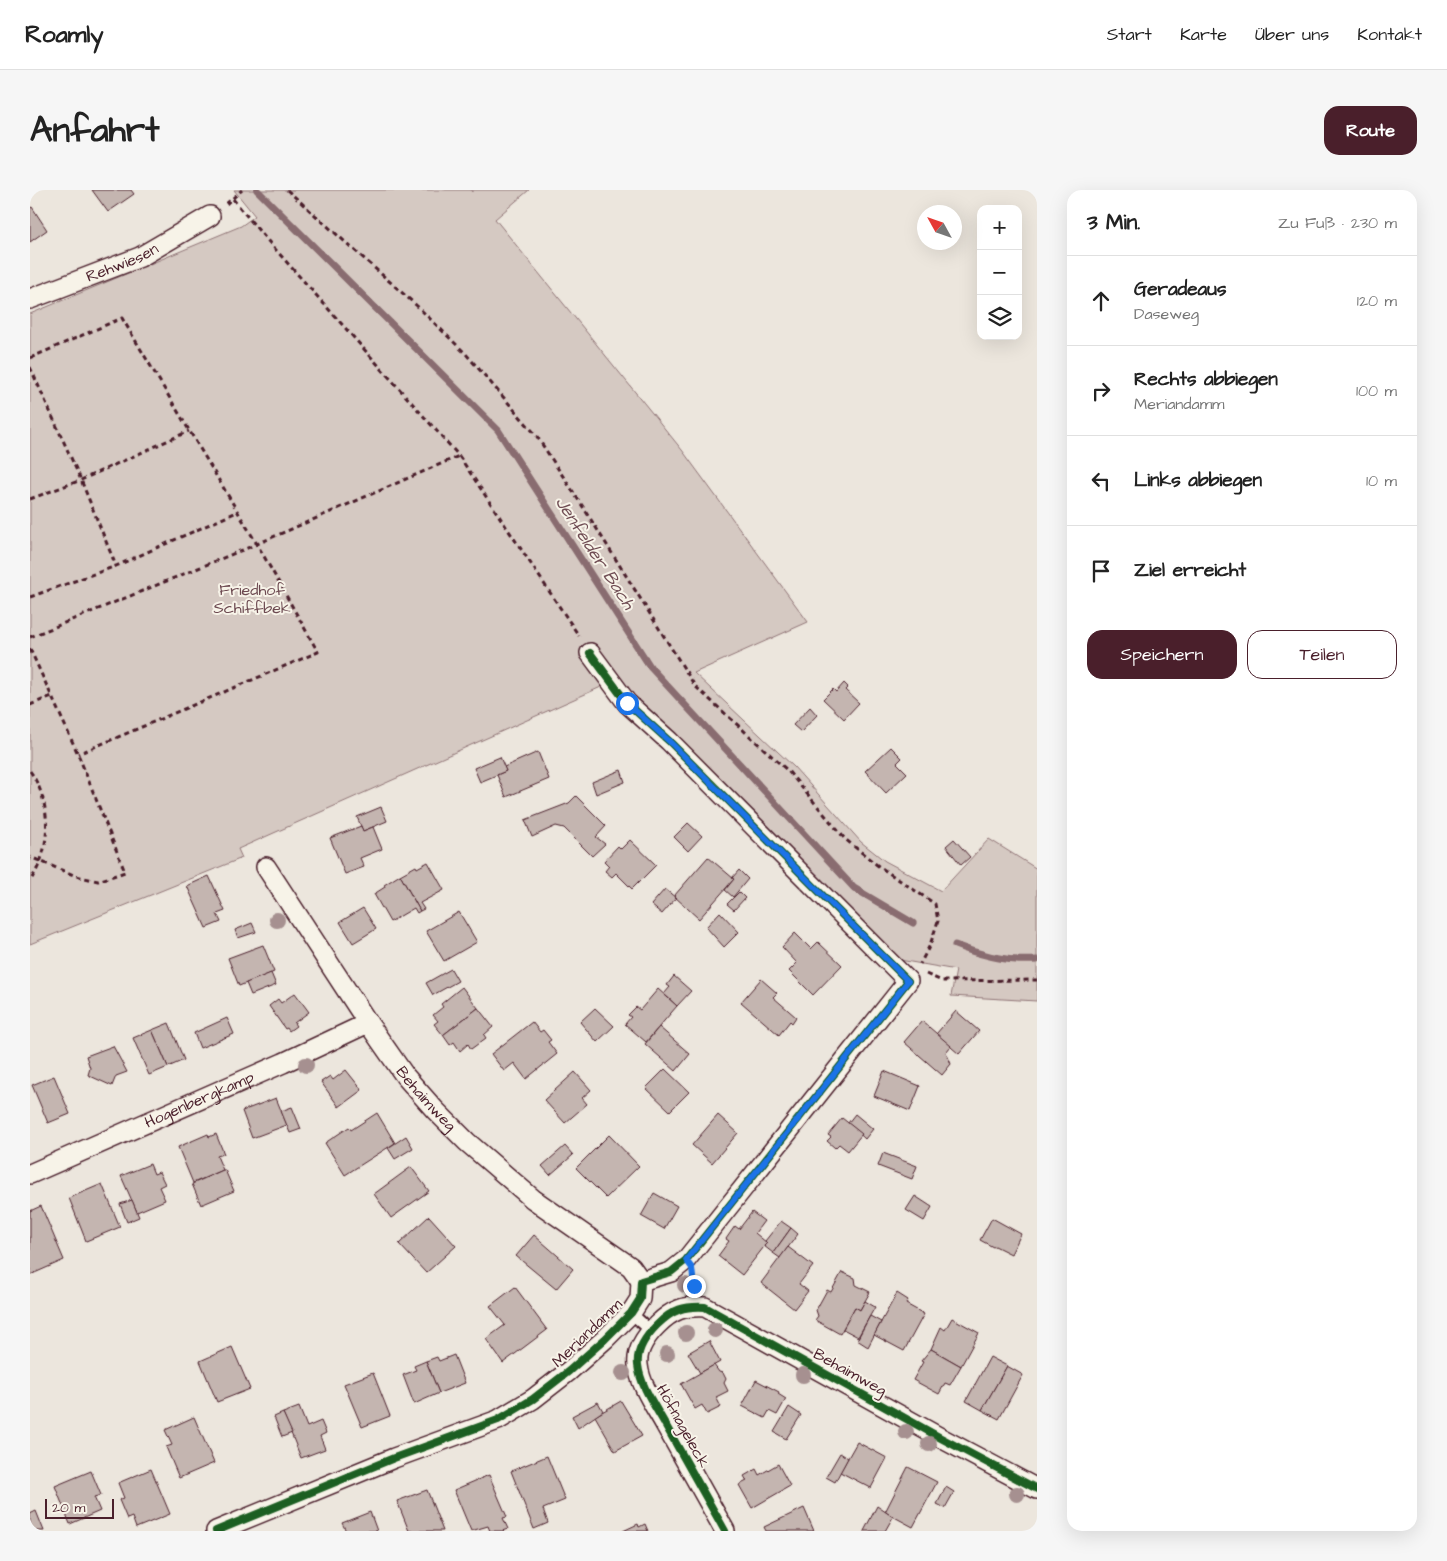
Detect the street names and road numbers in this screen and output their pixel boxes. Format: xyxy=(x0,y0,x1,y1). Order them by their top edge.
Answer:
street label: Rehwiesen xyxy=(83,238,162,288)
street label: Behaimweg xyxy=(391,1062,461,1137)
street label: Hogenbergkamp xyxy=(141,1066,258,1133)
street label: Meriandamm xyxy=(547,1293,628,1372)
street label: Behaimweg xyxy=(809,1343,891,1402)
street label: Höfnageleck xyxy=(650,1380,715,1472)

